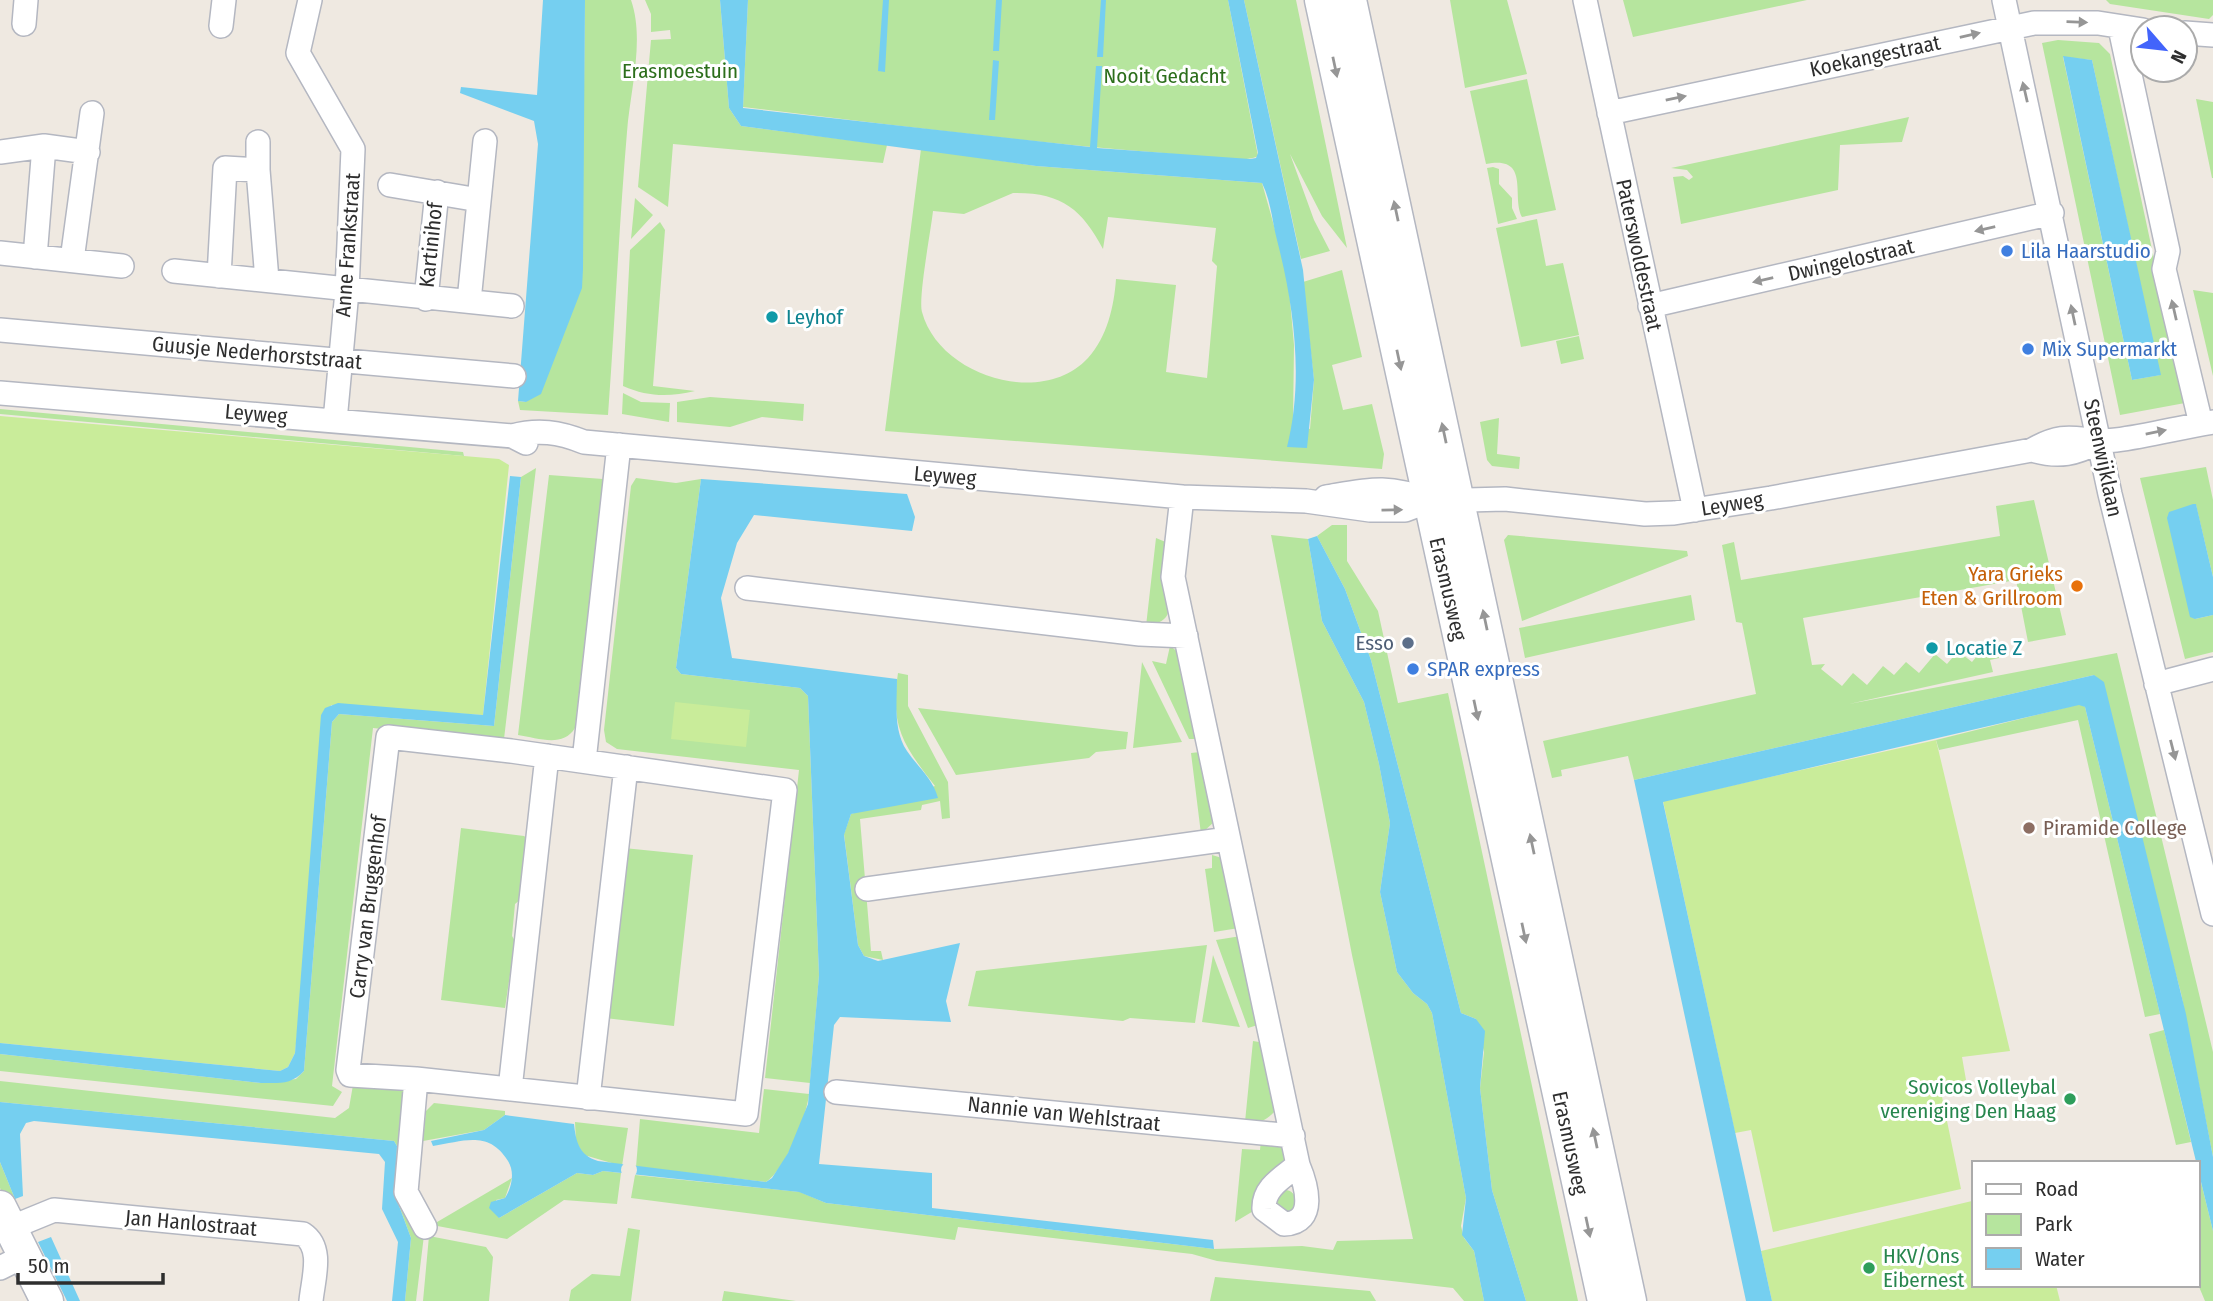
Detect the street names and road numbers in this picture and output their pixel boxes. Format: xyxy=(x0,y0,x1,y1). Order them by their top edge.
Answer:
street label: Koekangestraat xyxy=(1807,29,1943,83)
street label: Anne Frankstraat xyxy=(330,172,366,318)
street label: Paterswoldestraat xyxy=(1610,177,1668,333)
street label: Kartinihof xyxy=(414,199,449,289)
street label: Dwingelostraat xyxy=(1785,233,1917,287)
street label: Guusje Nederhorststraat xyxy=(151,331,363,375)
street label: Steenwijklaan xyxy=(2078,397,2128,519)
street label: Leyweg xyxy=(224,398,288,430)
street label: Leyweg xyxy=(913,460,977,492)
street label: Leyweg xyxy=(1699,486,1765,522)
street label: Erasmusweg xyxy=(1423,535,1473,643)
street label: Carry van Bruggenhof xyxy=(344,812,392,1000)
street label: Erasmusweg xyxy=(1546,1089,1594,1197)
street label: Nannie van Wehlstraat xyxy=(966,1091,1162,1137)
street label: Jan Hanlostraat xyxy=(124,1204,258,1242)

